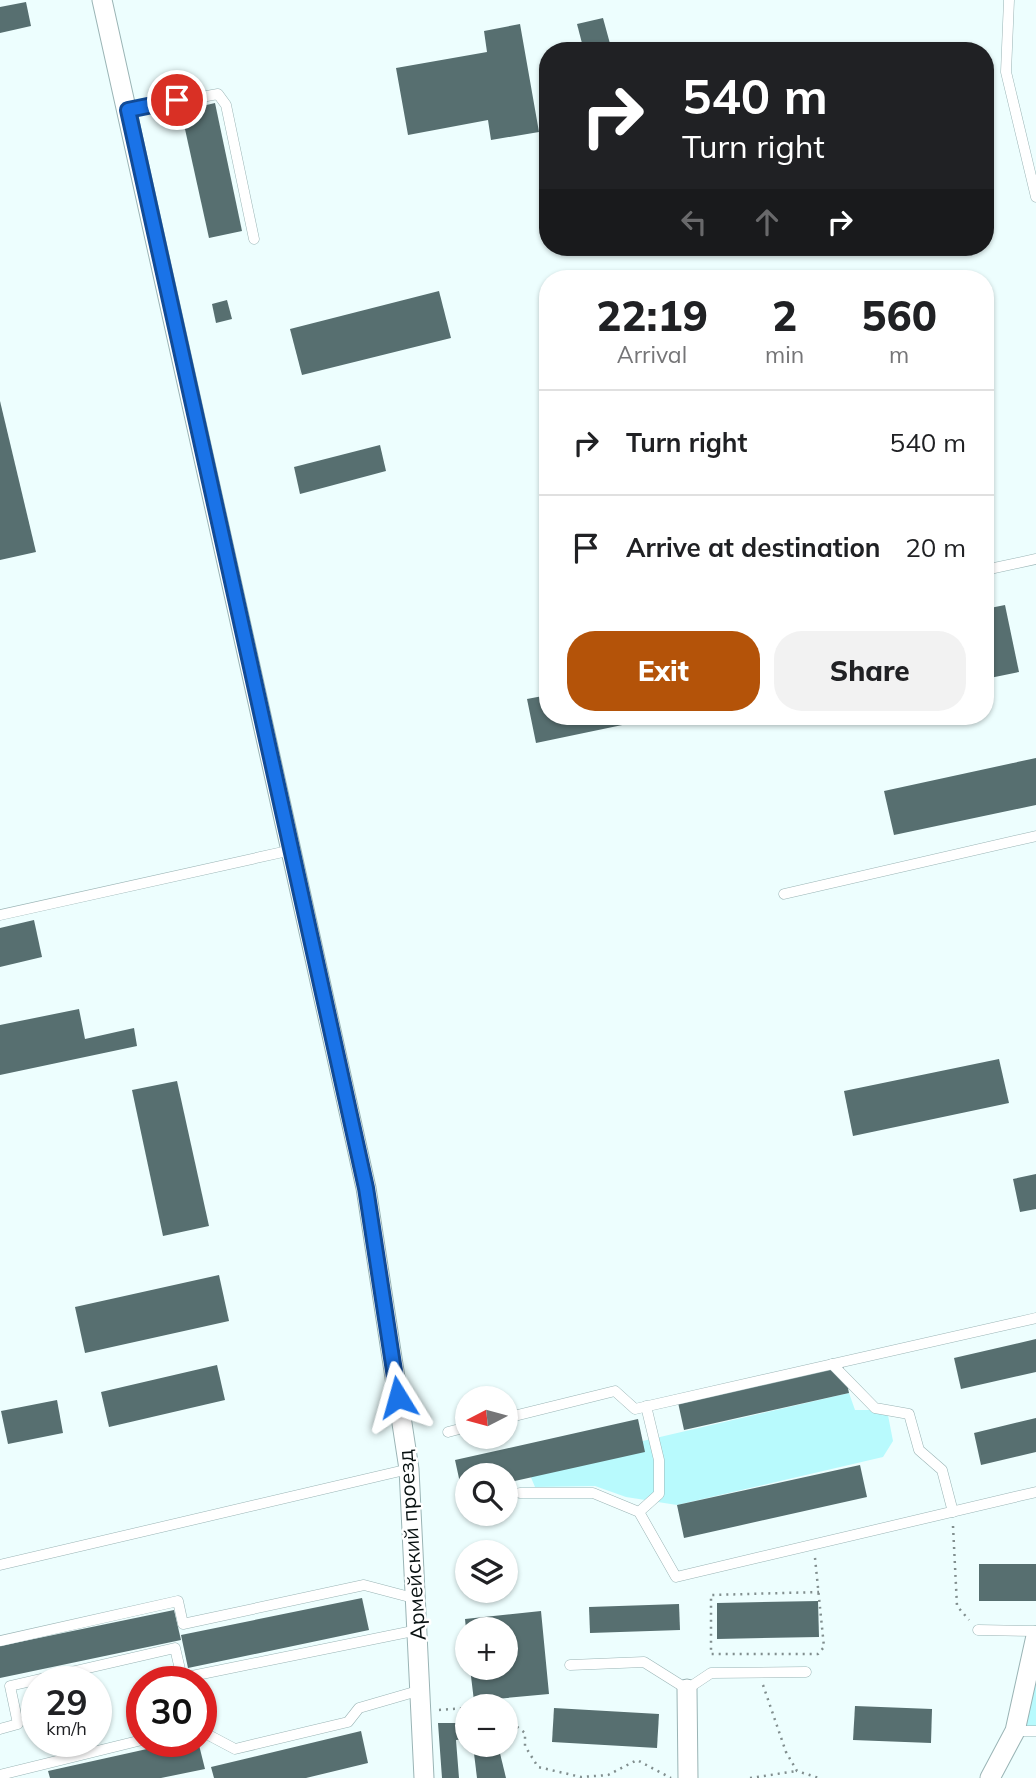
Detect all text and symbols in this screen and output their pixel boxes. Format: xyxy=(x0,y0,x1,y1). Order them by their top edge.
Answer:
text: 540 m xyxy=(682,65,828,126)
pin xyxy=(147,70,207,130)
icon: right xyxy=(567,70,658,161)
icon: arrive xyxy=(158,81,196,119)
text: Turn right xyxy=(682,126,825,166)
icon: left xyxy=(675,203,713,241)
icon: ahead xyxy=(748,203,786,241)
icon: right xyxy=(821,203,859,241)
text: 22:19 xyxy=(596,289,708,342)
text: 2 xyxy=(772,289,797,342)
text: 560 xyxy=(861,289,937,342)
text: Arrival xyxy=(617,340,687,369)
text: min xyxy=(765,340,804,369)
text: m xyxy=(889,340,909,369)
icon: right xyxy=(567,424,605,462)
text: Turn right xyxy=(626,426,747,459)
text: 540 m xyxy=(890,426,966,459)
icon: arrive xyxy=(567,529,605,567)
text: Arrive at destination xyxy=(626,531,881,564)
text: 20 m xyxy=(905,531,966,564)
button: Exit xyxy=(567,631,760,711)
button: Share xyxy=(774,631,966,711)
position arrow xyxy=(361,1360,435,1434)
north arrow xyxy=(455,1386,518,1449)
map controls xyxy=(455,1386,518,1757)
street label: Армейский проезд xyxy=(391,1448,431,1642)
button: search xyxy=(455,1463,518,1526)
button: layers xyxy=(455,1540,518,1603)
button: + xyxy=(455,1617,518,1680)
speed limit sign: 30 xyxy=(126,1666,217,1757)
text: 29 xyxy=(45,1680,88,1724)
button: − xyxy=(455,1694,518,1757)
text: km/h xyxy=(46,1717,87,1740)

